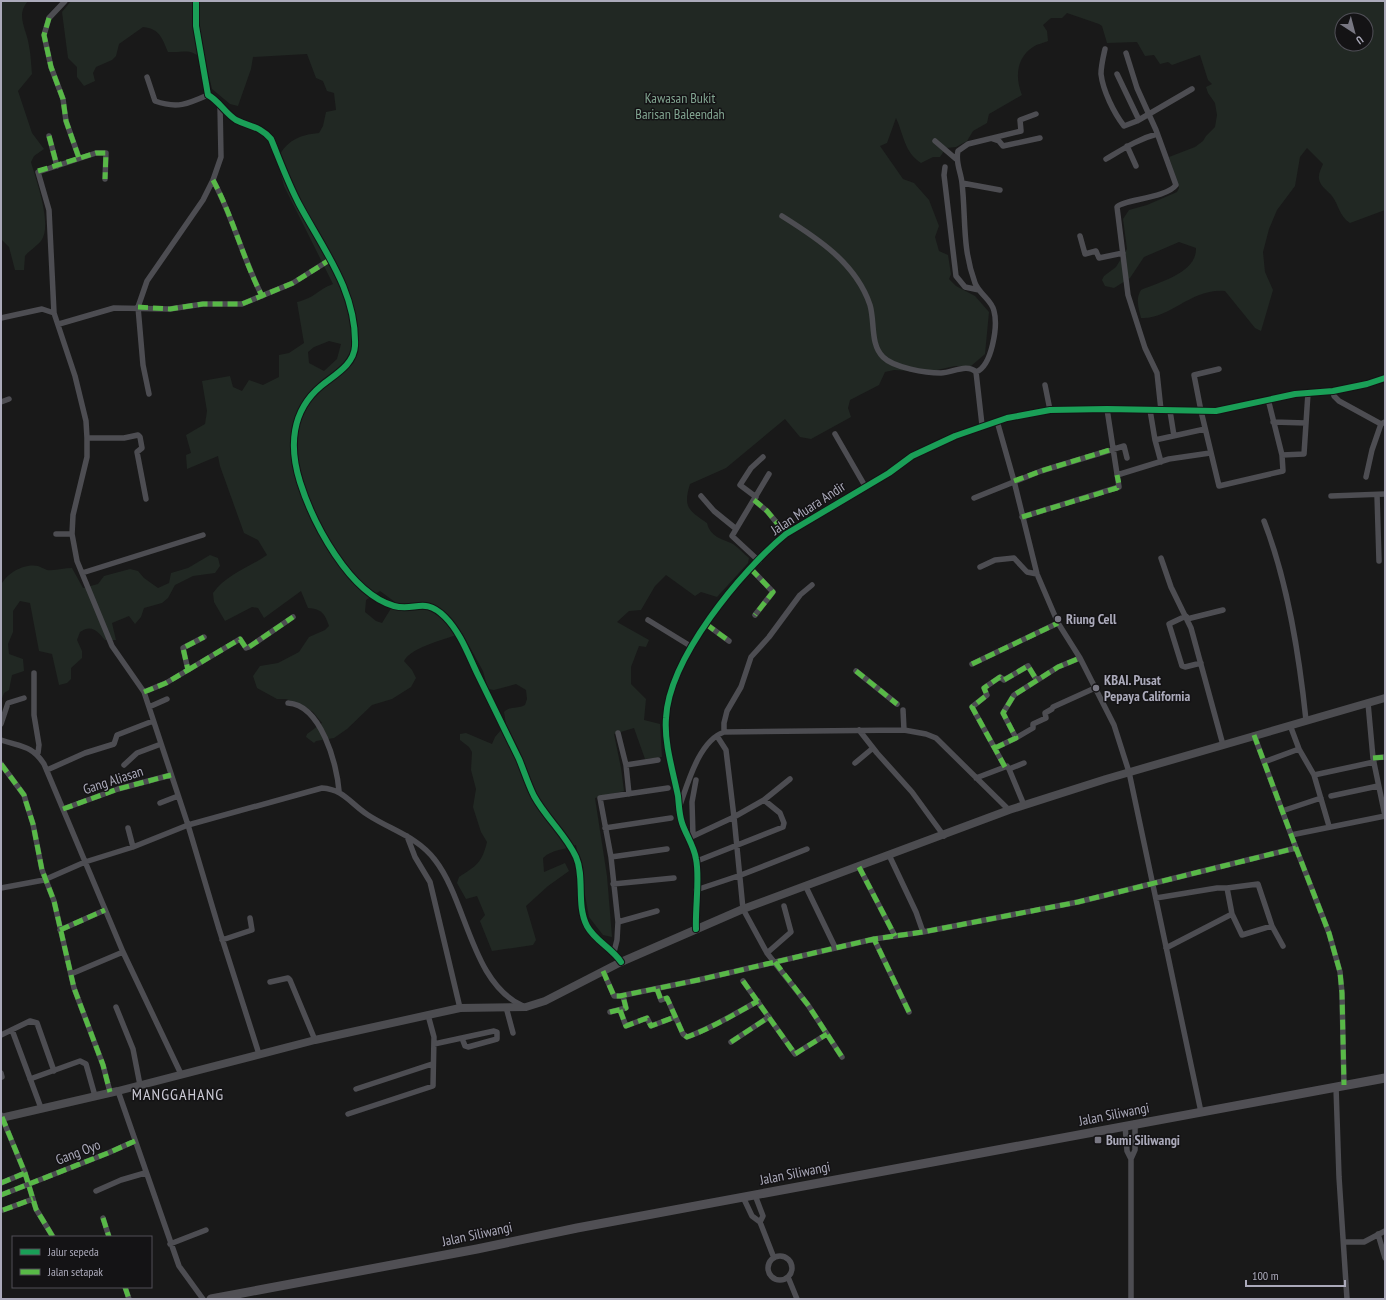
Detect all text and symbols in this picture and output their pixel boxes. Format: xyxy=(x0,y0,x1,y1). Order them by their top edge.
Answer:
north arrow xyxy=(1334,12,1374,52)
text: U xyxy=(1353,33,1366,48)
park label: Kawasan Bukit Barisan Baleendah xyxy=(635,89,725,123)
street label: Jalan Muara Andir xyxy=(766,477,849,539)
place label: Riung Cell xyxy=(1066,610,1117,628)
marker: Riung Cell xyxy=(1053,614,1063,624)
place label: KBAI. Pusat Pepaya California xyxy=(1104,671,1190,705)
marker: KBAI. Pusat Pepaya California xyxy=(1091,683,1101,693)
street label: Gang Aliasan xyxy=(81,762,145,798)
district label: MANGGAHANG xyxy=(132,1084,224,1104)
street label: Jalan Siliwangi xyxy=(1076,1098,1151,1130)
place label: Bumi Siliwangi xyxy=(1106,1131,1180,1149)
street label: Gang Oyo xyxy=(53,1135,103,1169)
marker: Bumi Siliwangi xyxy=(1093,1135,1103,1145)
street label: Jalan Siliwangi xyxy=(757,1157,832,1189)
street label: Jalan Siliwangi xyxy=(439,1218,514,1250)
legend xyxy=(12,1236,152,1288)
text: Jalur sepeda xyxy=(47,1244,99,1259)
scale bar xyxy=(1246,1262,1345,1288)
text: Jalan setapak xyxy=(47,1264,103,1279)
text: 100 m xyxy=(1252,1268,1279,1283)

